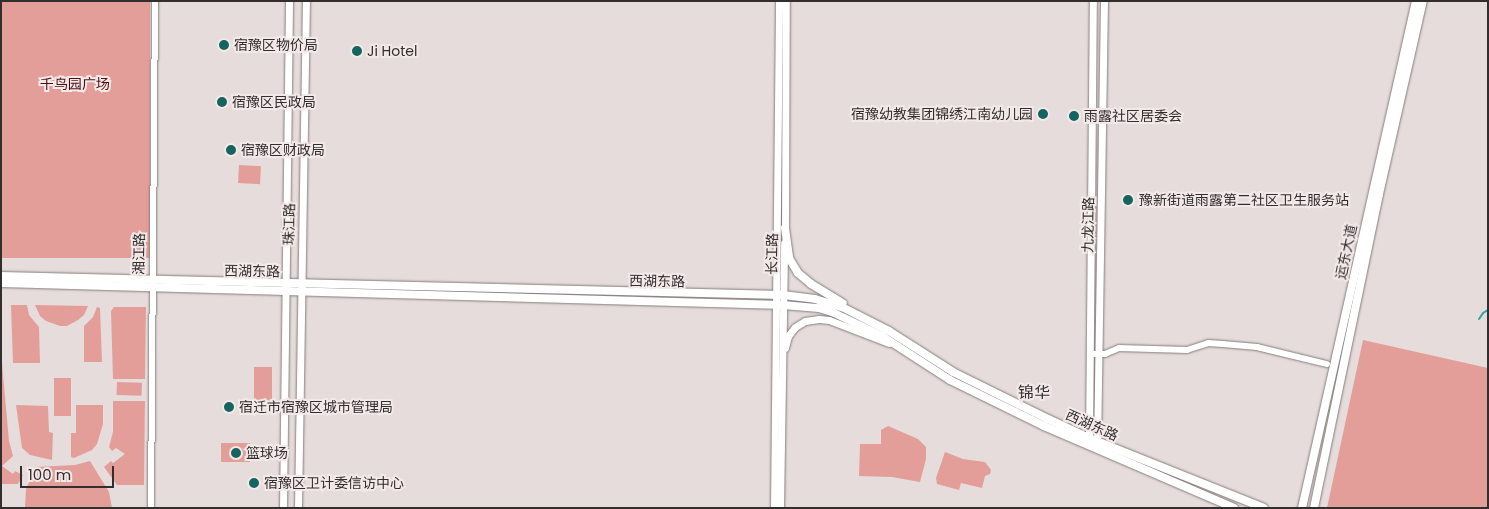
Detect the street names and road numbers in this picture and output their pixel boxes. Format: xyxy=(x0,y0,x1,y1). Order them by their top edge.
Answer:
street label: 九龙江路 xyxy=(1079,197,1097,253)
street label: 珠江路 xyxy=(280,203,298,245)
street label: 运东大道 xyxy=(1332,223,1360,281)
street label: 湘江路 xyxy=(130,233,148,275)
street label: 长江路 xyxy=(763,233,781,275)
street label: 西湖东路 xyxy=(224,262,280,280)
street label: 西湖东路 xyxy=(629,272,685,290)
street label: 西湖东路 xyxy=(1063,406,1121,444)

